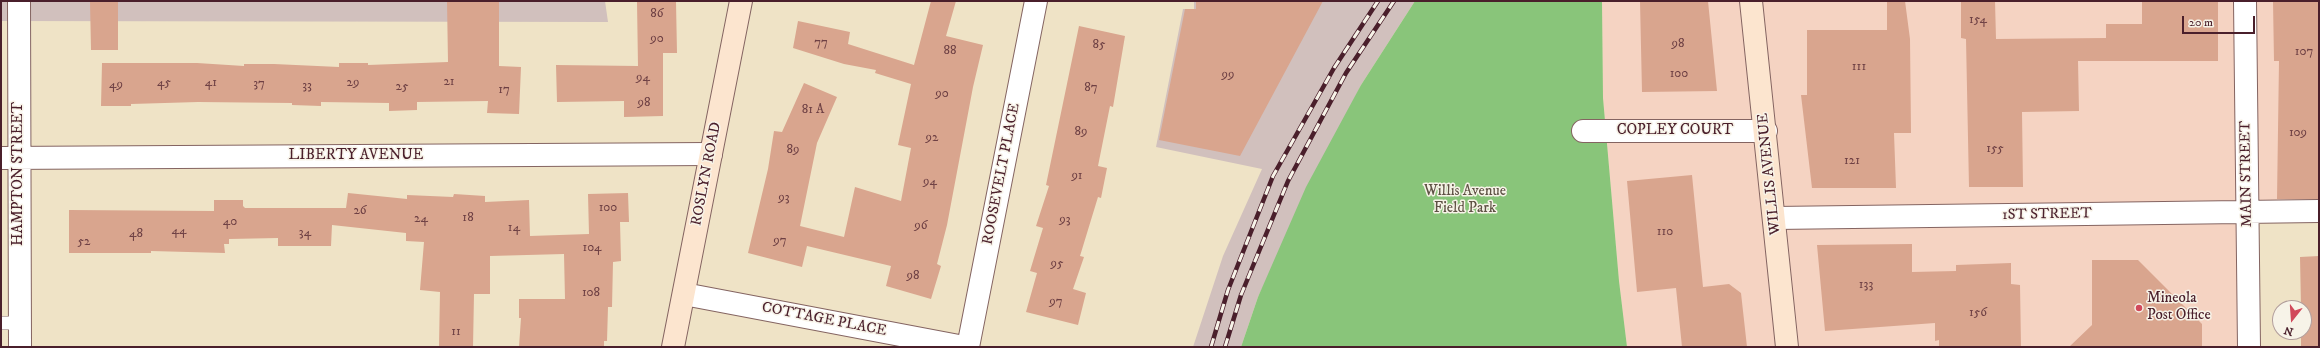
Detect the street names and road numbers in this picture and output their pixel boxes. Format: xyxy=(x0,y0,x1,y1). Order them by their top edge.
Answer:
street label: HAMPTON STREET xyxy=(10,102,28,246)
street label: ROOSEVELT PLACE xyxy=(979,102,1025,246)
street label: WILLIS AVENUE xyxy=(1755,112,1785,236)
street label: MAIN STREET xyxy=(2237,120,2257,228)
street label: ROSLYN ROAD xyxy=(688,121,726,227)
street label: COPLEY COURT xyxy=(1617,122,1733,140)
street label: LIBERTY AVENUE xyxy=(289,147,423,165)
street label: 1ST STREET xyxy=(2002,205,2092,225)
street label: COTTAGE PLACE xyxy=(760,299,888,341)

